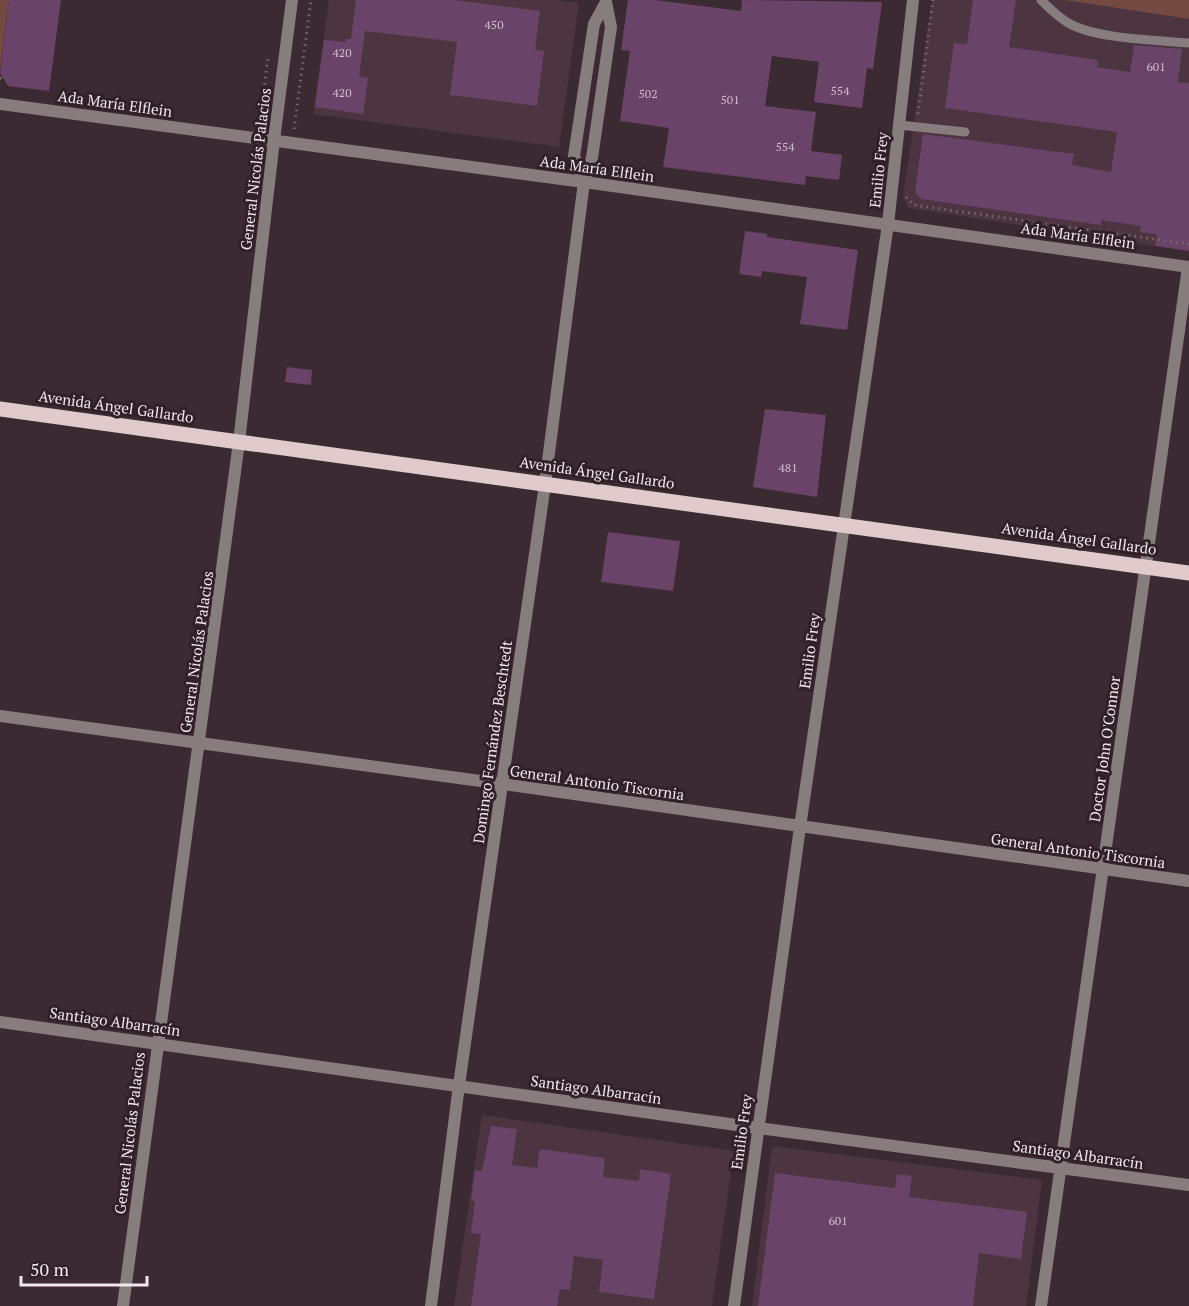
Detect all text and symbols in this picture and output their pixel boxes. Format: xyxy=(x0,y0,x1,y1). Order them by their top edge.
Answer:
house number: 450 xyxy=(484,17,504,32)
house number: 420 xyxy=(332,45,352,60)
house number: 601 xyxy=(1146,59,1166,74)
house number: 554 xyxy=(830,83,850,98)
street label: Ada María Elflein xyxy=(57,85,174,121)
house number: 420 xyxy=(332,85,352,100)
house number: 502 xyxy=(638,86,658,101)
street label: General Nicolás Palacios xyxy=(235,87,275,251)
house number: 501 xyxy=(720,92,740,107)
street label: Emilio Frey xyxy=(864,131,892,209)
house number: 554 xyxy=(775,139,795,154)
street label: Ada María Elflein xyxy=(539,150,656,186)
street label: Ada María Elflein xyxy=(1020,217,1137,253)
street label: Avenida Ángel Gallardo xyxy=(37,385,195,427)
street label: Avenida Ángel Gallardo xyxy=(518,451,676,493)
house number: 481 xyxy=(778,460,798,475)
street label: Avenida Ángel Gallardo xyxy=(1000,517,1158,559)
street label: General Nicolás Palacios xyxy=(175,570,217,734)
street label: Emilio Frey xyxy=(794,611,824,690)
street label: Domingo Fernández Beschtedt xyxy=(468,639,516,845)
street label: Doctor John O'Connor xyxy=(1084,674,1124,823)
street label: General Antonio Tiscornia xyxy=(509,760,686,804)
street label: General Antonio Tiscornia xyxy=(990,828,1167,872)
street label: Santiago Albarracín xyxy=(49,1002,182,1040)
street label: General Nicolás Palacios xyxy=(109,1051,149,1215)
street label: Santiago Albarracín xyxy=(530,1070,663,1108)
street label: Emilio Frey xyxy=(726,1092,756,1171)
street label: Santiago Albarracín xyxy=(1012,1135,1145,1173)
house number: 601 xyxy=(828,1213,848,1228)
scale bar xyxy=(21,1249,147,1287)
text: 50 m xyxy=(30,1257,70,1281)

